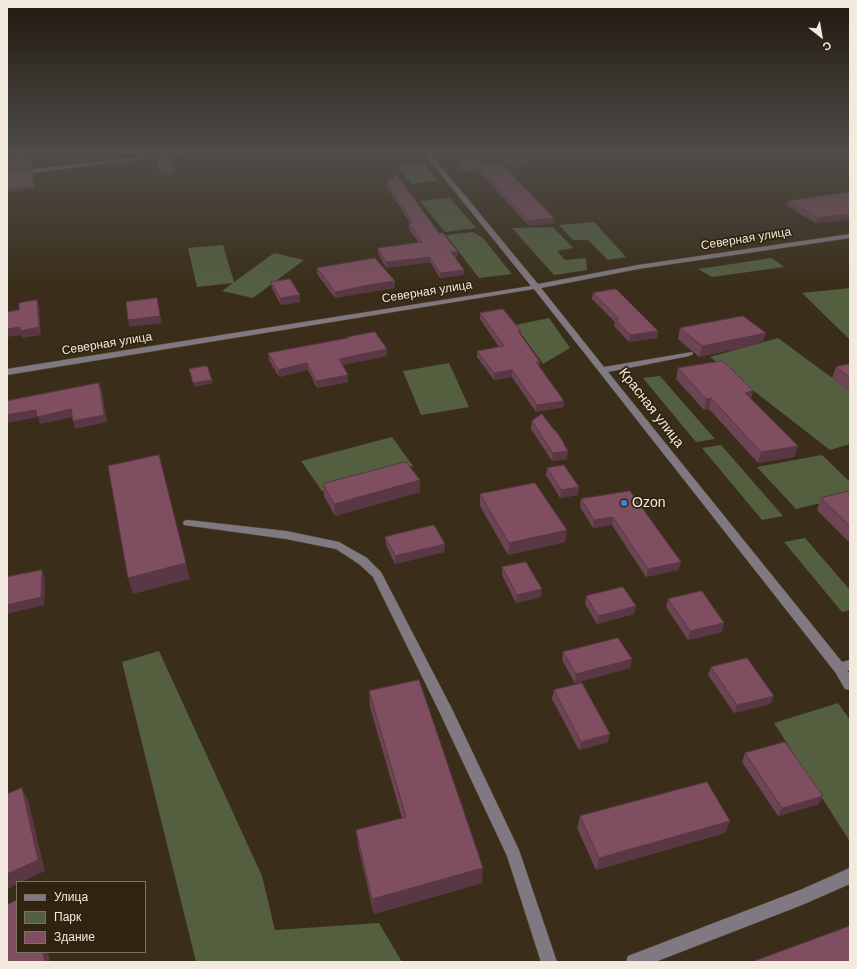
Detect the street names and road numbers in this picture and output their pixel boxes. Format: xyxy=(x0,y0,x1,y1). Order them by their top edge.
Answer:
street label: Северная улица xyxy=(700,225,792,253)
street label: Северная улица xyxy=(381,278,473,306)
street label: Северная улица xyxy=(61,330,153,358)
street label: Красная улица xyxy=(615,365,687,451)

